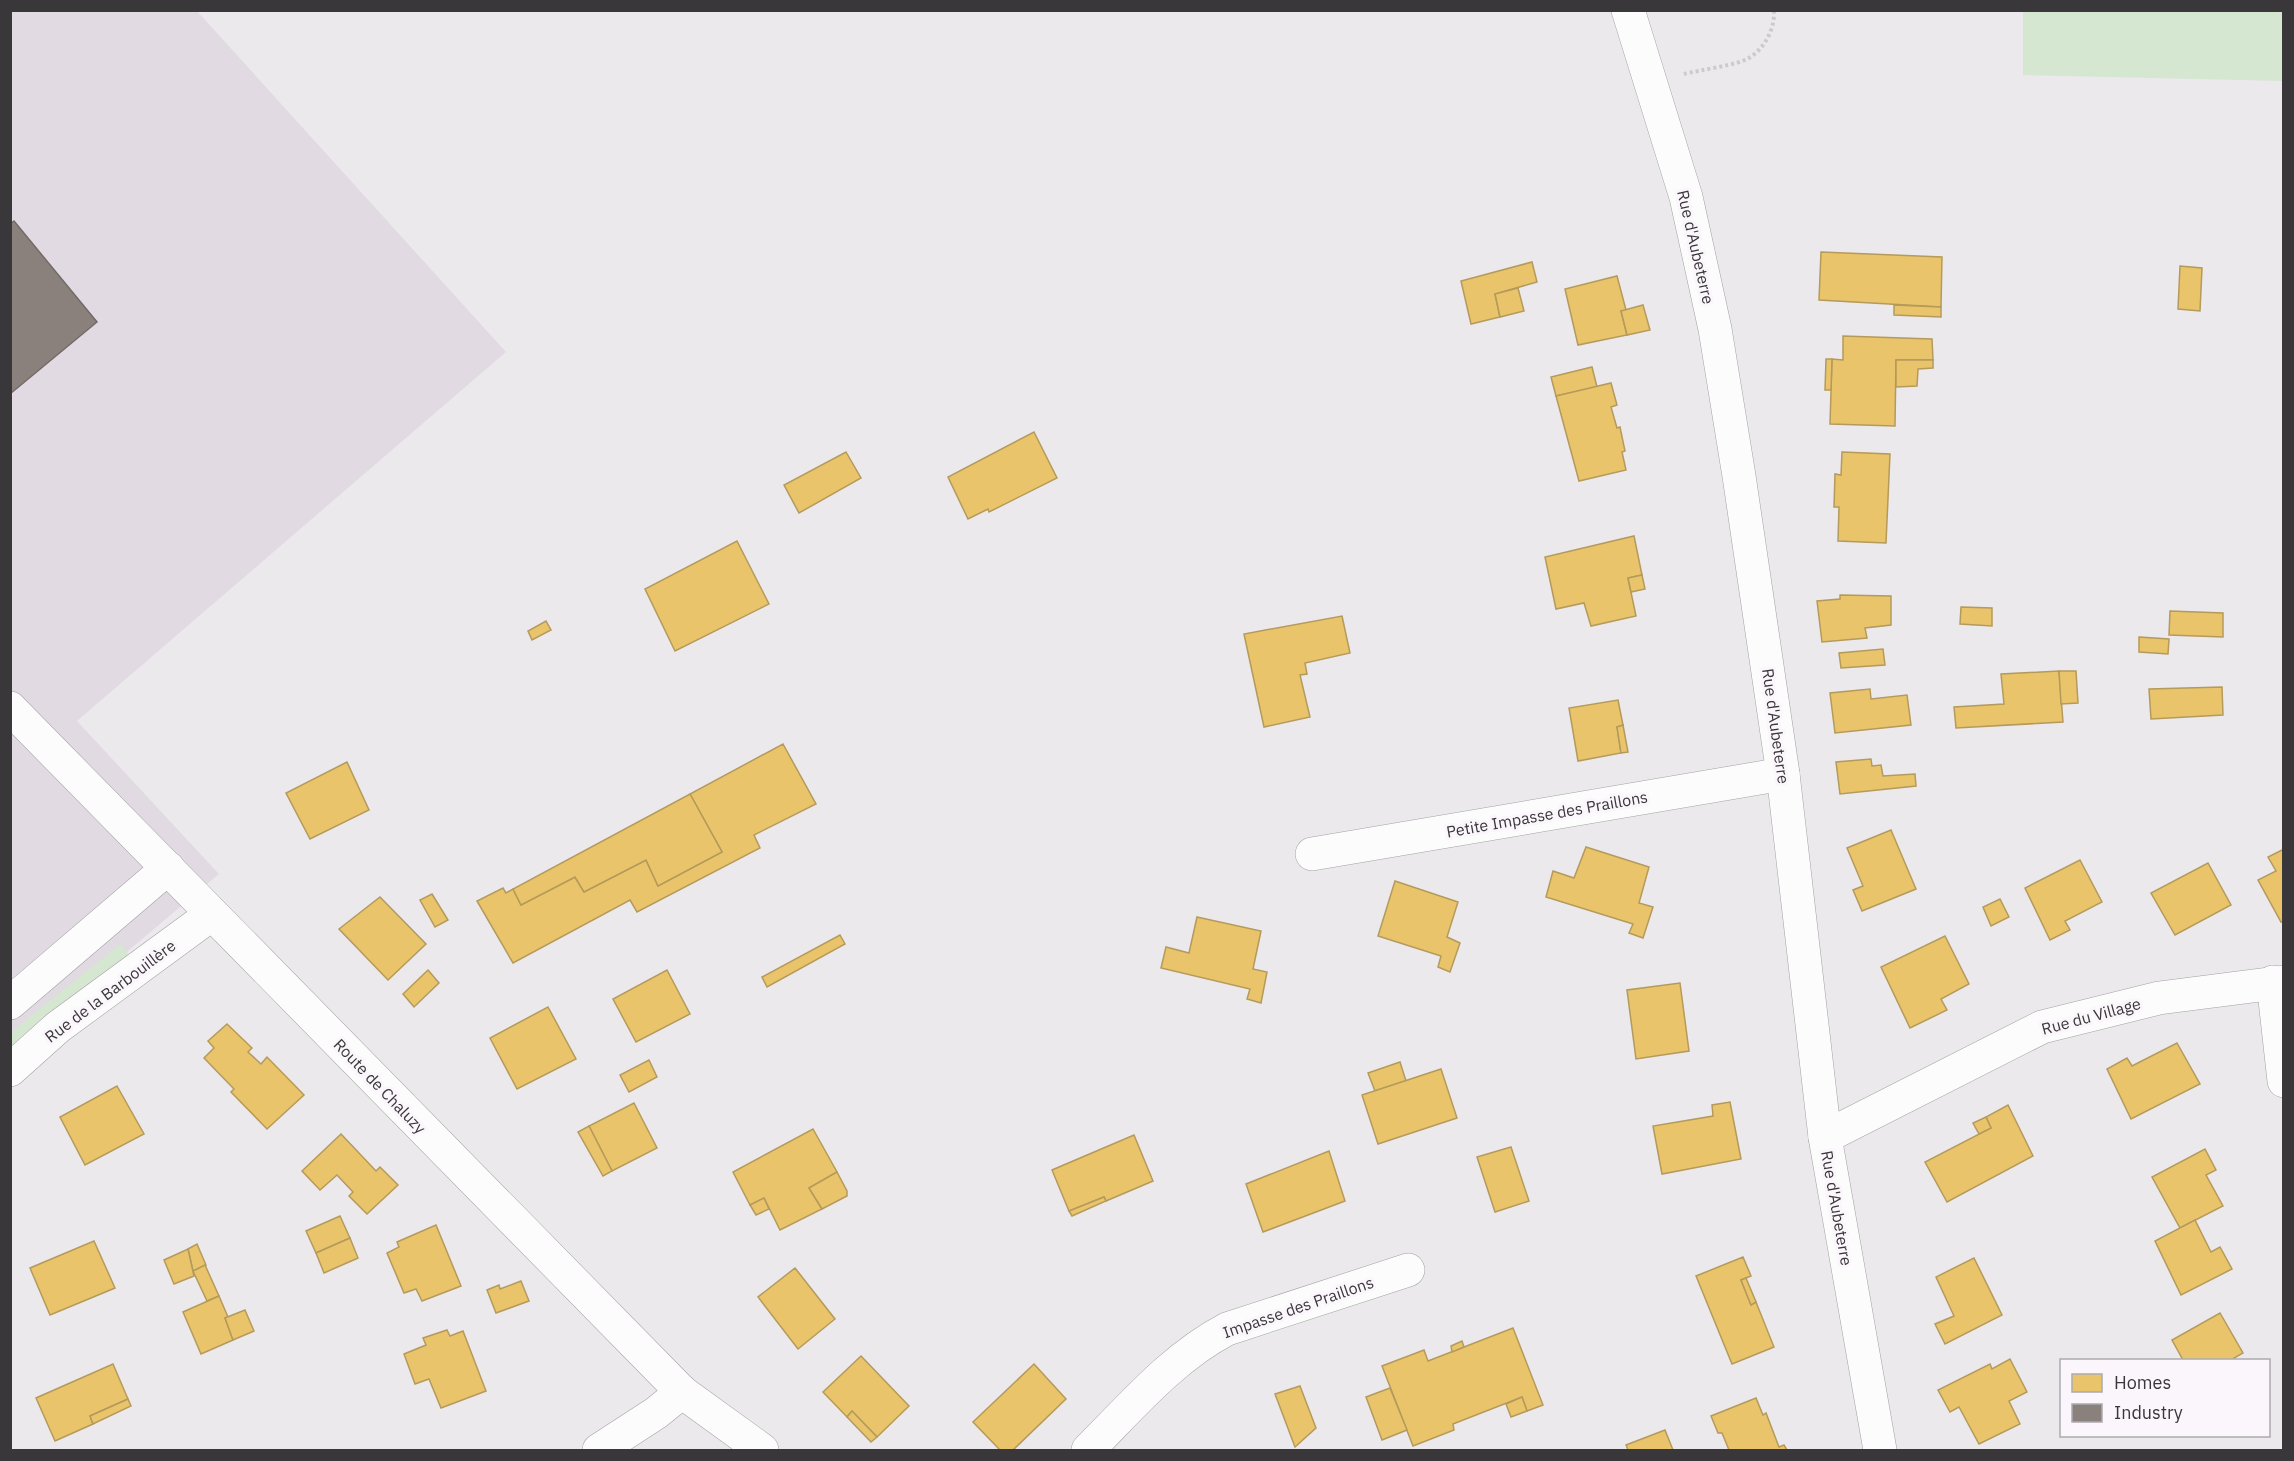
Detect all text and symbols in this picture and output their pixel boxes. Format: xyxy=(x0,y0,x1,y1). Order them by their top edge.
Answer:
street label: Rue d'Aubeterre xyxy=(1673,188,1719,306)
street label: Rue d'Aubeterre xyxy=(1758,667,1794,785)
street label: Petite Impasse des Praillons xyxy=(1445,786,1649,842)
street label: Rue de la Barbouillère xyxy=(41,935,180,1047)
street label: Rue du Village xyxy=(2039,993,2143,1039)
street label: Route de Chaluzy xyxy=(330,1034,430,1138)
street label: Rue d'Aubeterre xyxy=(1817,1149,1857,1267)
street label: Impasse des Praillons xyxy=(1220,1272,1376,1342)
legend xyxy=(2060,1359,2270,1437)
text: Homes xyxy=(2114,1371,2171,1394)
text: Industry xyxy=(2114,1401,2183,1424)

